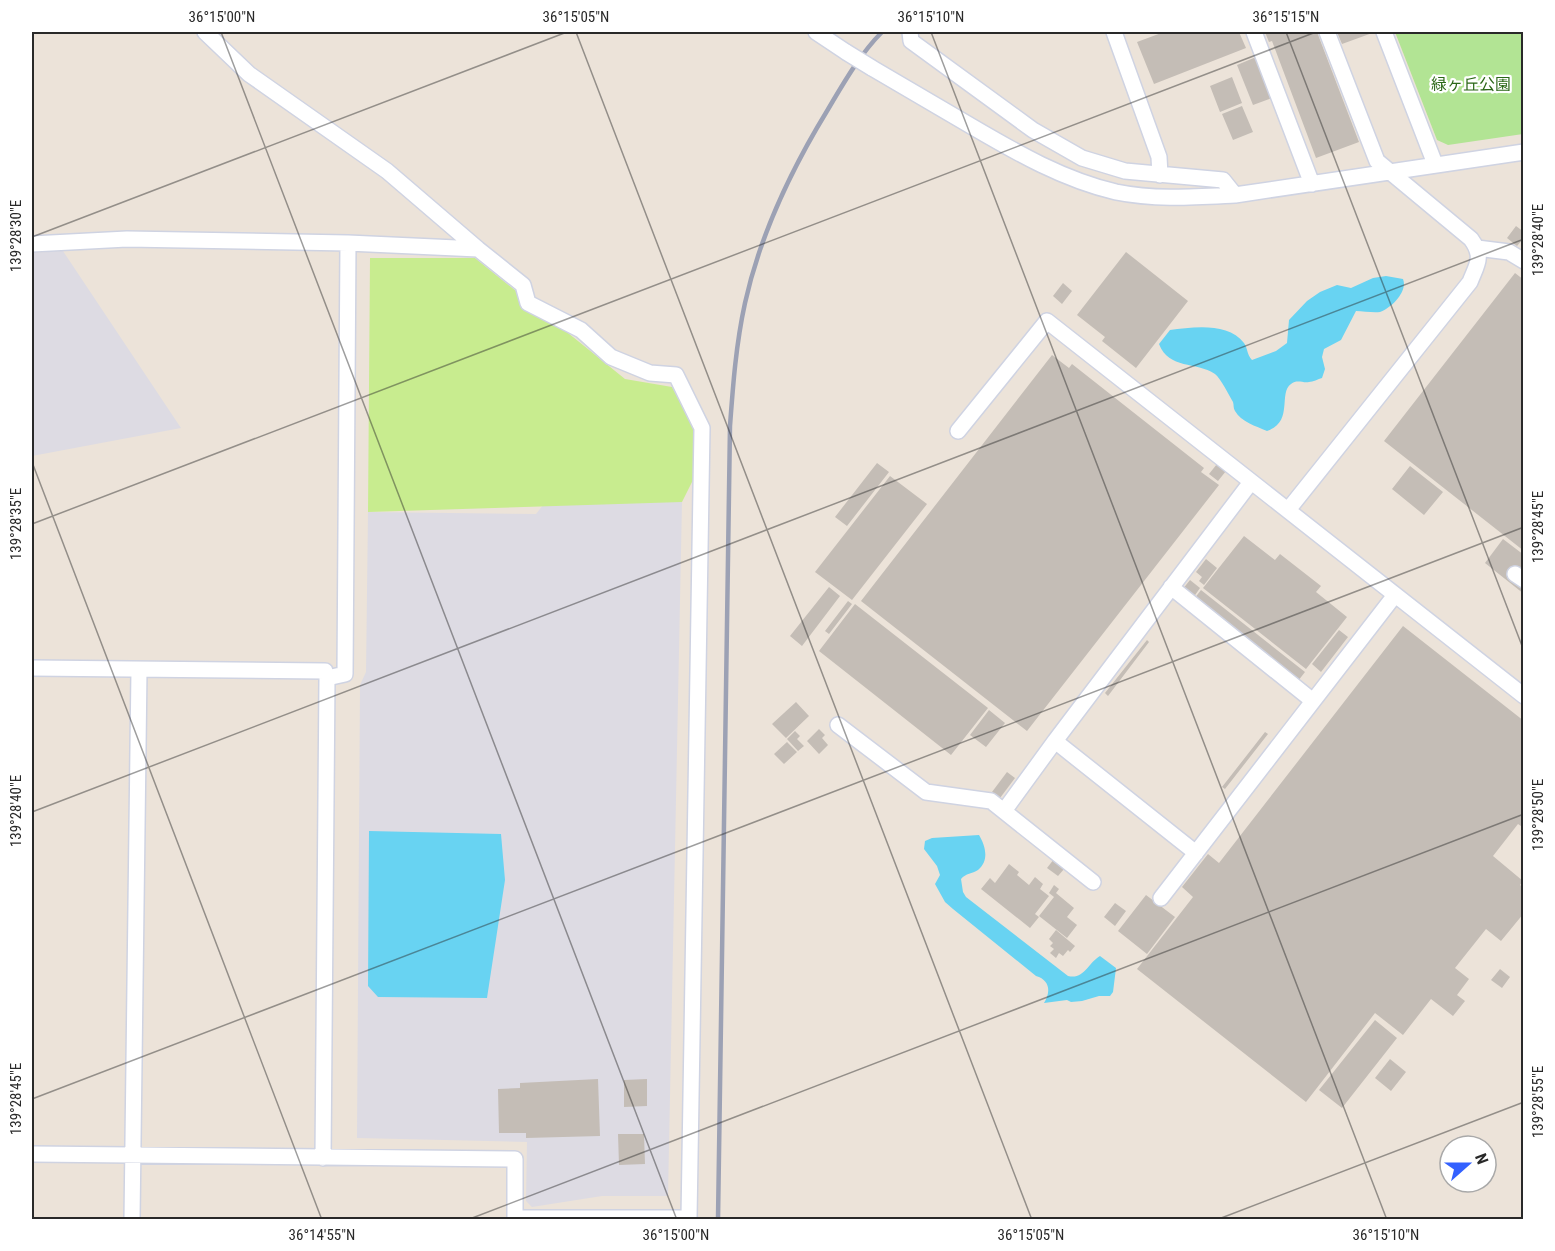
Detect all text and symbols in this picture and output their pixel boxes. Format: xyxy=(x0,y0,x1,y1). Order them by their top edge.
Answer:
text: 36°15'00"N xyxy=(189,8,255,26)
text: 36°15'05"N xyxy=(543,8,609,26)
text: 36°15'10"N xyxy=(898,8,964,26)
text: 36°15'15"N xyxy=(1253,8,1319,26)
park label: 緑ヶ丘公園 xyxy=(1431,75,1511,94)
text: 139°28'30"E xyxy=(7,200,25,272)
text: 139°28'40"E xyxy=(1529,204,1547,276)
text: 139°28'35"E xyxy=(7,488,25,560)
text: 139°28'45"E xyxy=(1529,491,1547,563)
text: 139°28'40"E xyxy=(7,775,25,847)
text: 139°28'50"E xyxy=(1529,779,1547,851)
text: 139°28'45"E xyxy=(7,1063,25,1135)
text: 139°28'55"E xyxy=(1529,1066,1547,1138)
north arrow xyxy=(1438,1134,1498,1194)
text: N xyxy=(1471,1151,1492,1167)
text: 36°14'55"N xyxy=(289,1226,355,1244)
text: 36°15'00"N xyxy=(643,1226,709,1244)
text: 36°15'05"N xyxy=(998,1226,1064,1244)
text: 36°15'10"N xyxy=(1353,1226,1419,1244)

